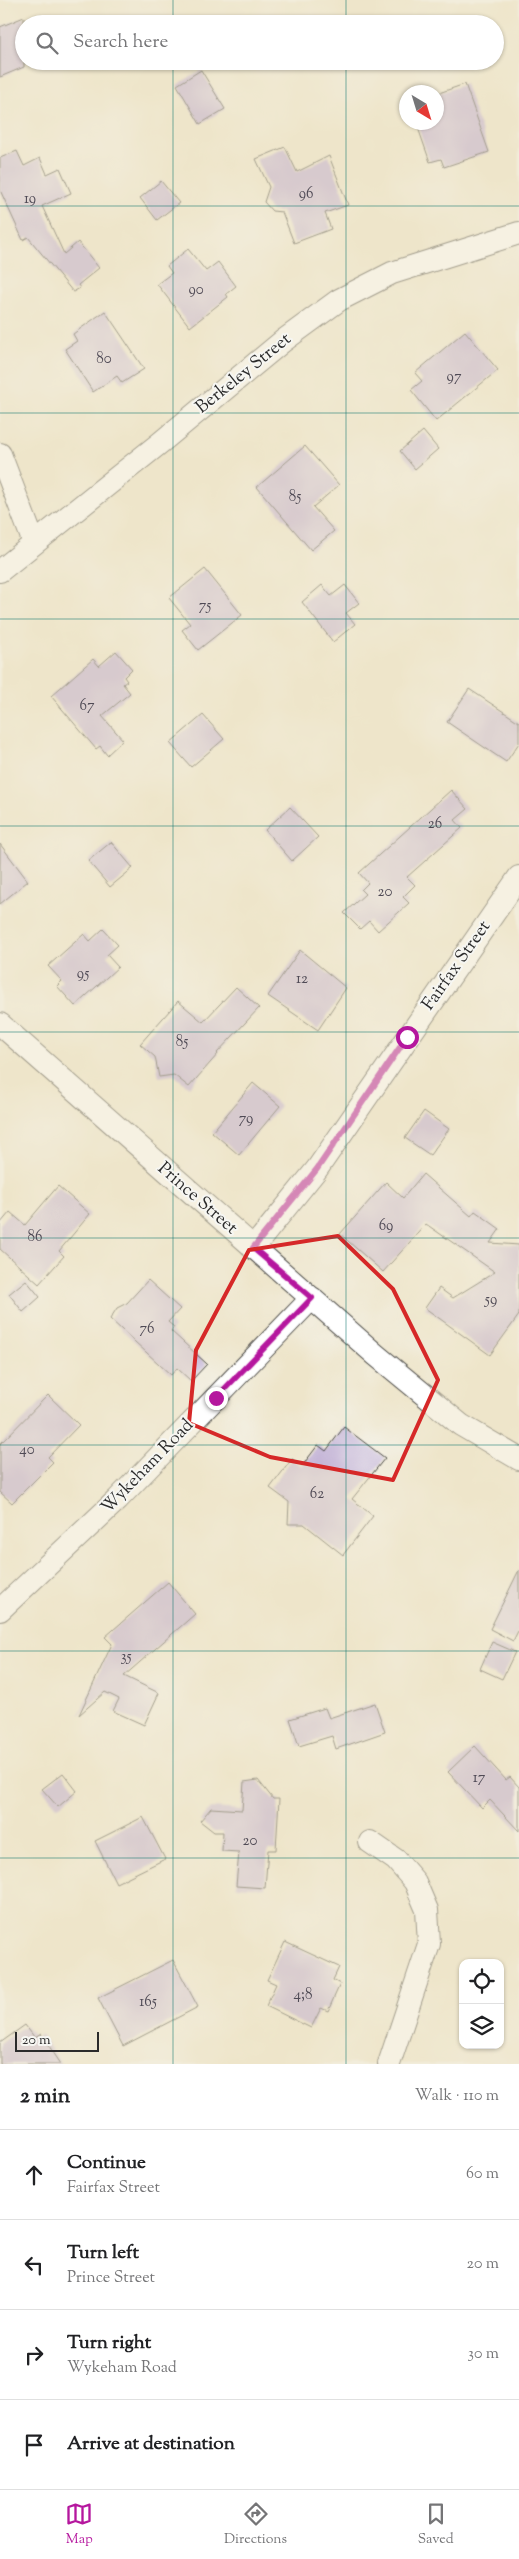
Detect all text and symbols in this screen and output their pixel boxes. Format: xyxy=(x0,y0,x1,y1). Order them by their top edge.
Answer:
search box xyxy=(15,15,504,70)
icon: search xyxy=(33,29,61,57)
text: Search here xyxy=(73,29,168,56)
north arrow xyxy=(399,85,444,130)
house number: 96 xyxy=(299,184,313,205)
house number: 19 xyxy=(24,189,36,210)
house number: 90 xyxy=(188,280,204,301)
street label: Berkeley Street xyxy=(191,327,297,421)
house number: 80 xyxy=(96,349,112,370)
house number: 97 xyxy=(447,367,462,388)
house number: 85 xyxy=(289,487,301,508)
house number: 75 xyxy=(199,596,211,617)
house number: 67 xyxy=(80,696,95,717)
house number: 26 xyxy=(428,814,442,835)
house number: 20 xyxy=(378,882,393,903)
street label: Fairfax Street xyxy=(416,916,498,1016)
house number: 95 xyxy=(77,964,89,985)
house number: 12 xyxy=(296,969,308,990)
route start xyxy=(396,1026,419,1049)
house number: 85 xyxy=(176,1032,188,1053)
house number: 79 xyxy=(239,1109,253,1130)
street label: Prince Street xyxy=(151,1157,243,1241)
house number: 69 xyxy=(379,1216,393,1237)
house number: 86 xyxy=(28,1227,42,1248)
house number: 59 xyxy=(484,1290,497,1311)
house number: 76 xyxy=(140,1319,154,1340)
route end xyxy=(205,1387,228,1410)
street label: Wykeham Road xyxy=(96,1414,200,1520)
house number: 40 xyxy=(19,1440,35,1461)
house number: 62 xyxy=(310,1484,324,1505)
house number: 35 xyxy=(120,1647,132,1668)
house number: 17 xyxy=(473,1768,486,1789)
house number: 20 xyxy=(243,1831,258,1852)
map controls xyxy=(459,1959,504,2049)
button: locate xyxy=(459,1959,504,2004)
house number: 4;8 xyxy=(294,1985,313,2006)
house number: 165 xyxy=(139,1992,157,2013)
button: layers xyxy=(459,2004,504,2049)
scale bar xyxy=(15,2029,99,2052)
text: 20 m xyxy=(22,2031,51,2051)
text: 2 min xyxy=(20,2082,70,2112)
text: Walk · 110 m xyxy=(415,2085,499,2108)
text: Continue xyxy=(67,2150,146,2177)
icon: ahead xyxy=(20,2161,48,2189)
text: 60 m xyxy=(466,2163,499,2186)
text: Fairfax Street xyxy=(67,2177,160,2200)
text: Turn left xyxy=(67,2240,139,2267)
icon: left xyxy=(20,2251,48,2279)
text: 20 m xyxy=(466,2253,499,2276)
text: Prince Street xyxy=(67,2267,155,2290)
text: Turn right xyxy=(67,2330,151,2357)
icon: right xyxy=(20,2341,48,2369)
text: 30 m xyxy=(468,2343,499,2366)
text: Wykeham Road xyxy=(67,2357,177,2380)
icon: arrive xyxy=(20,2431,48,2459)
text: Arrive at destination xyxy=(67,2431,235,2458)
tab: Map xyxy=(65,2500,93,2550)
tab: Directions xyxy=(224,2500,287,2550)
tab: Saved xyxy=(418,2500,454,2550)

